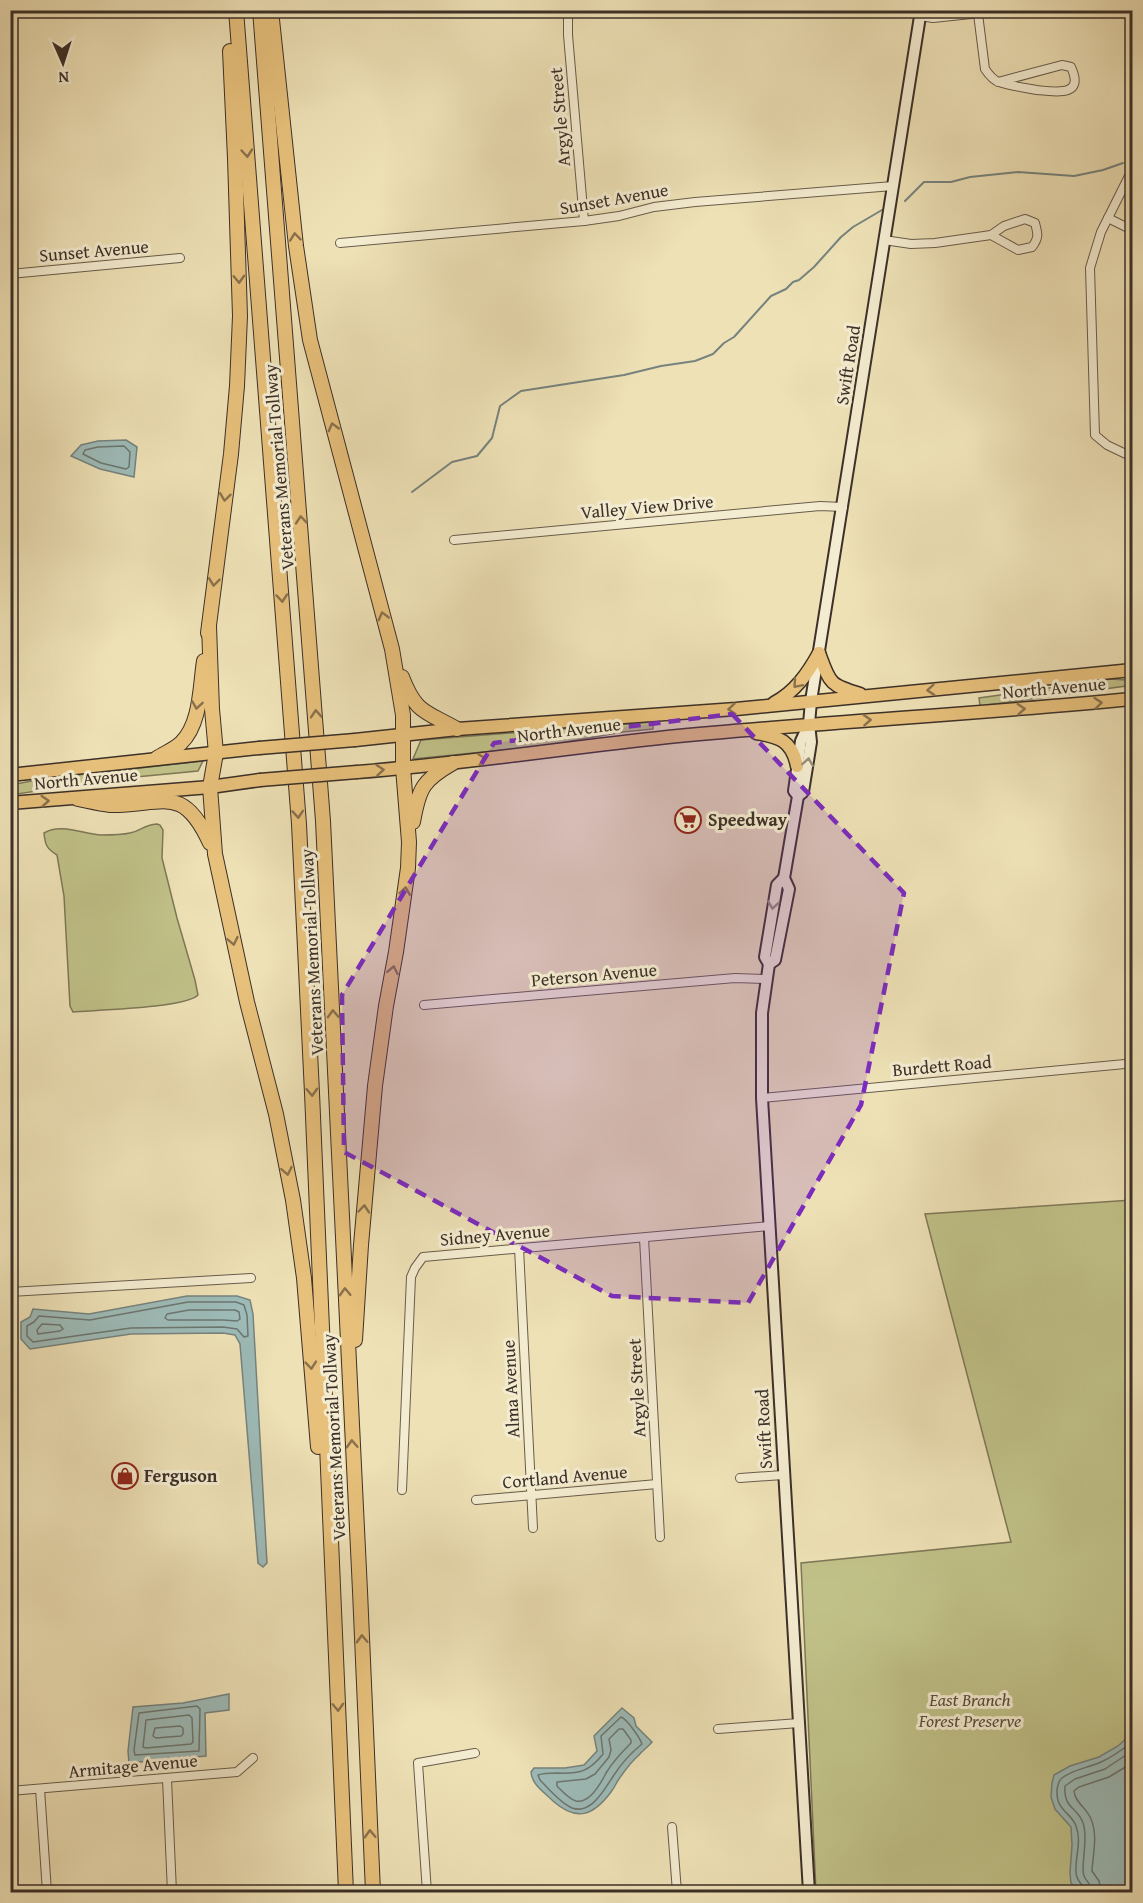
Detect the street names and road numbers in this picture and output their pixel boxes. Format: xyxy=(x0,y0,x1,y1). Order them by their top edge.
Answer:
street label: Argyle Street xyxy=(542,66,577,168)
street label: Sunset Avenue xyxy=(557,176,670,221)
street label: Sunset Avenue xyxy=(38,232,150,269)
street label: Swift Road xyxy=(828,323,867,407)
street label: Veterans Memorial Tollway xyxy=(256,363,301,571)
street label: Valley View Drive xyxy=(579,487,714,526)
street label: North Avenue xyxy=(1001,670,1107,705)
street label: North Avenue xyxy=(516,710,622,749)
street label: North Avenue xyxy=(33,761,139,796)
street label: Veterans Memorial Tollway xyxy=(293,848,330,1056)
street label: Peterson Avenue xyxy=(530,956,658,993)
street label: Burdett Road xyxy=(891,1048,993,1083)
street label: Sidney Avenue xyxy=(439,1216,551,1253)
street label: Veterans Memorial Tollway xyxy=(315,1333,352,1541)
street label: Argyle Street xyxy=(620,1337,653,1438)
street label: Alma Avenue xyxy=(494,1339,527,1439)
street label: Swift Road xyxy=(748,1388,779,1470)
street label: Cortland Avenue xyxy=(501,1458,629,1495)
street label: Armitage Avenue xyxy=(67,1746,199,1785)

